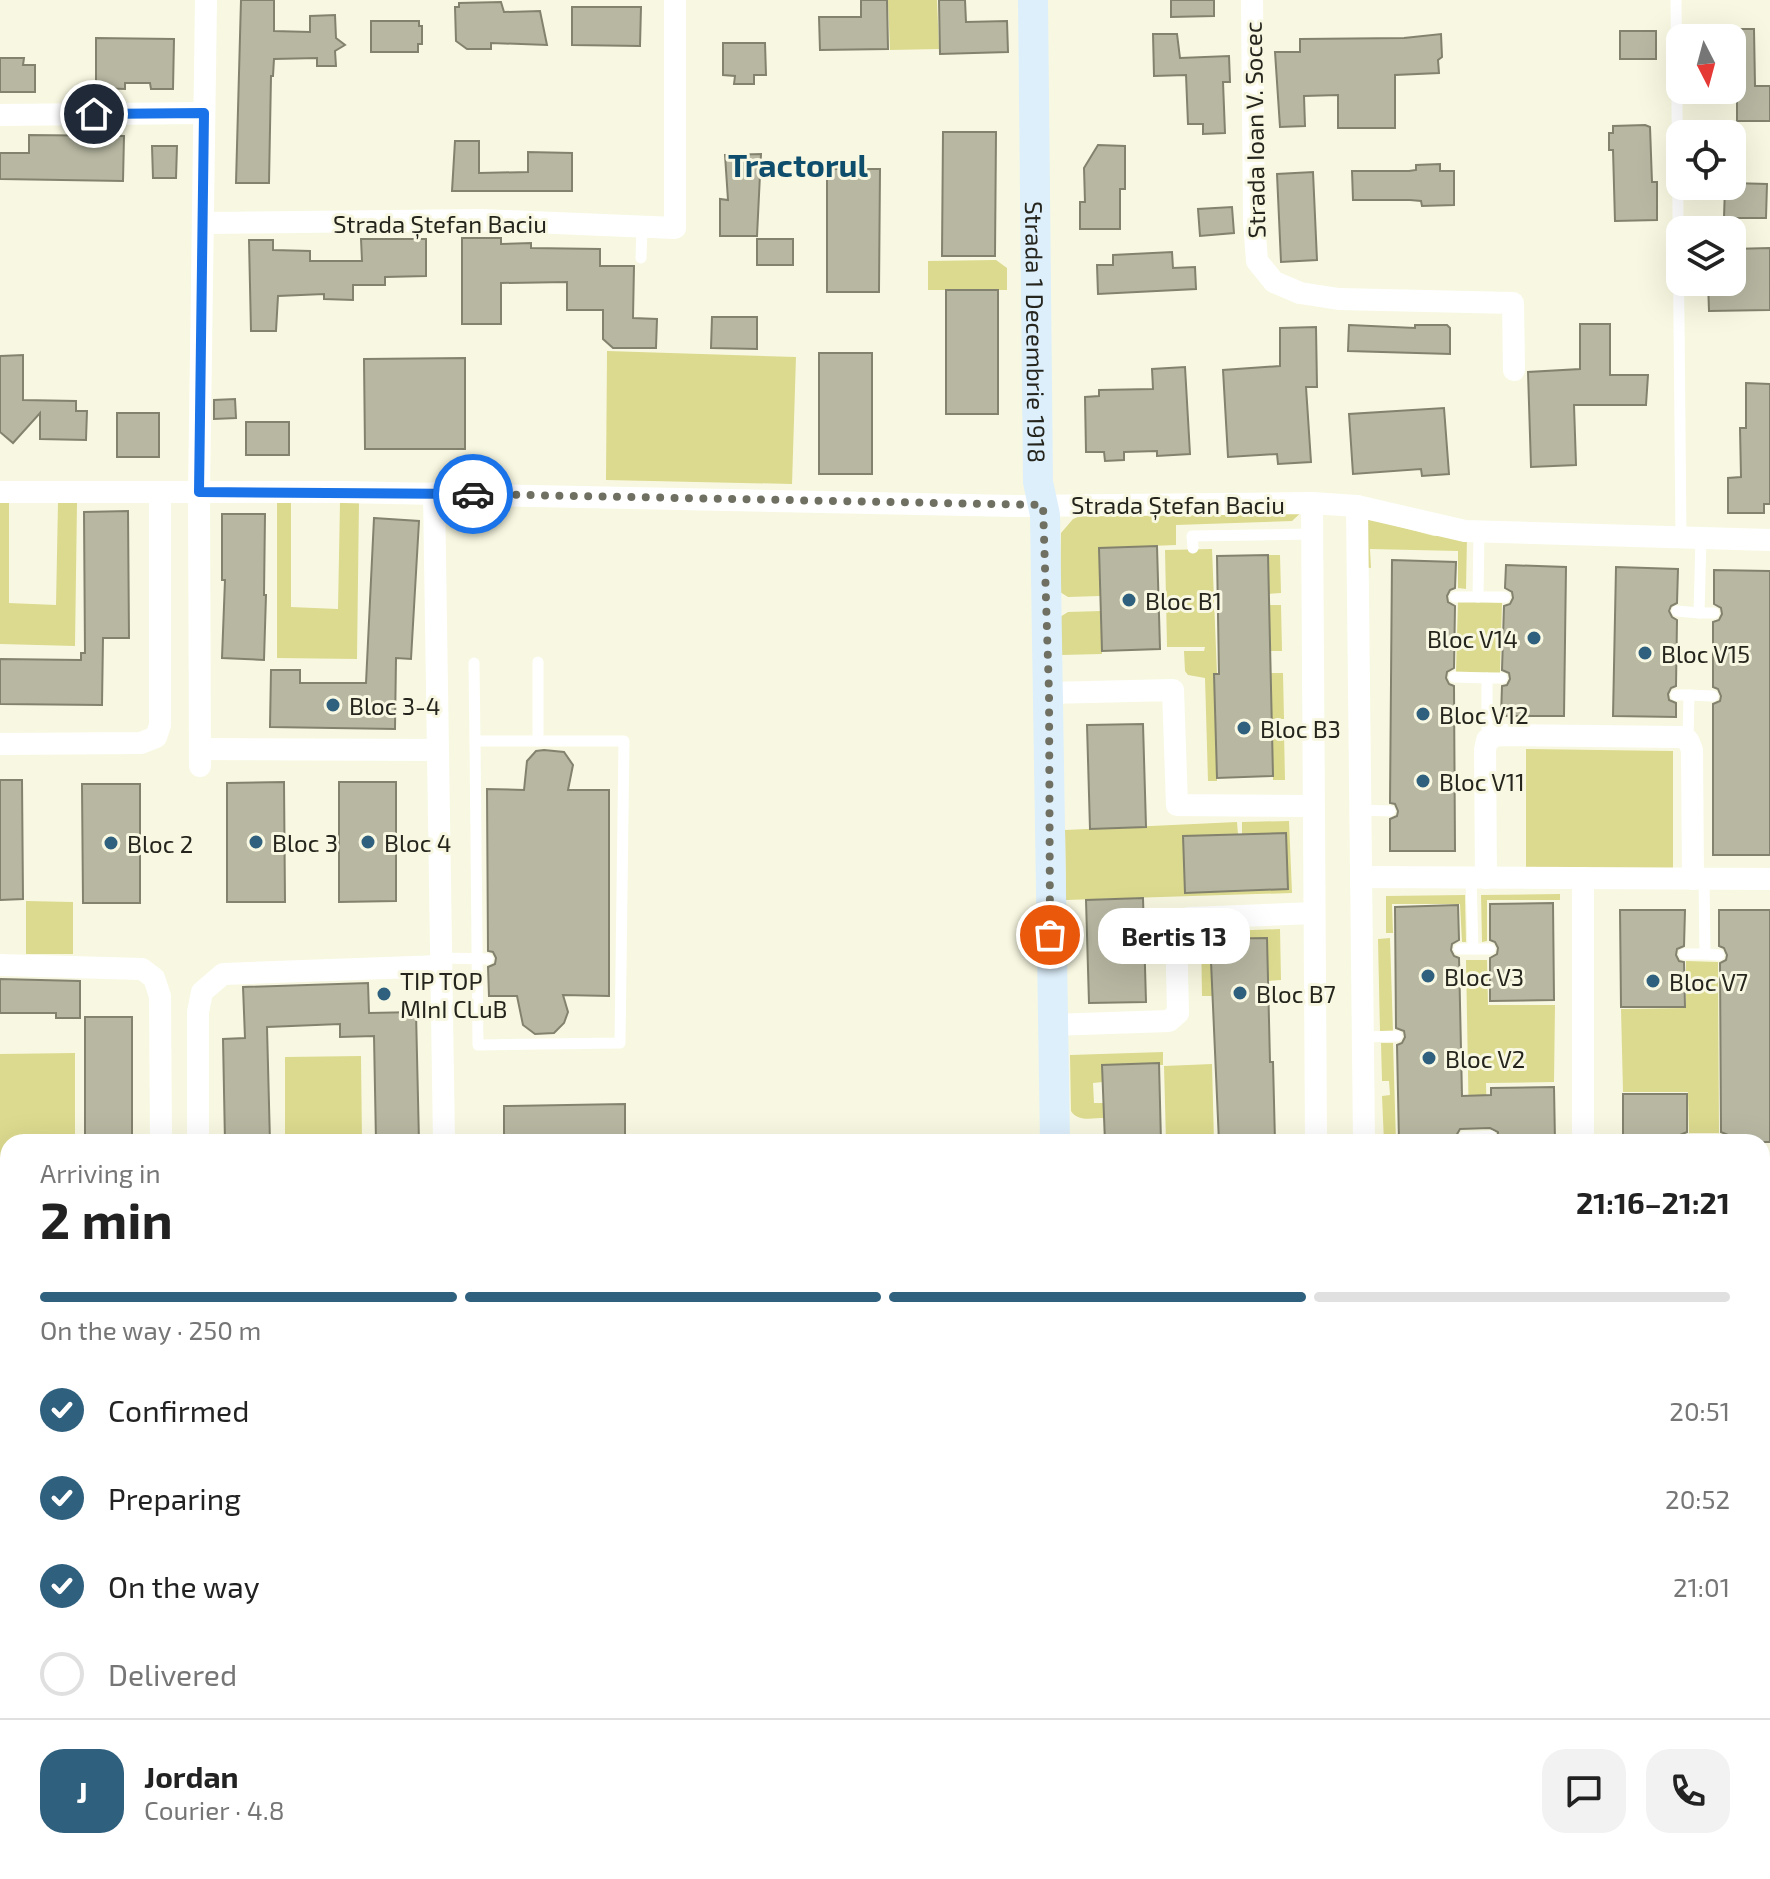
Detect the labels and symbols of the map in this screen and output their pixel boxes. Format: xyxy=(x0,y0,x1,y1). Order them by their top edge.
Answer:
street label: Strada Ioan V. Socec xyxy=(1238,21,1270,239)
north arrow xyxy=(1666,24,1746,104)
pin xyxy=(60,80,128,148)
district label: Tractorul xyxy=(728,145,869,183)
street label: Strada 1 Decembrie 1918 xyxy=(1021,201,1052,463)
street label: Strada Ștefan Baciu xyxy=(333,209,547,240)
courier xyxy=(433,454,513,534)
street label: Strada Ștefan Baciu xyxy=(1071,490,1285,521)
place label: Bloc B1 xyxy=(1145,586,1222,615)
marker: Bloc B1 xyxy=(1120,591,1138,609)
place label: Bloc V14 xyxy=(1427,624,1518,653)
marker: Bloc V14 xyxy=(1525,629,1543,647)
place label: Bloc V15 xyxy=(1661,639,1750,668)
marker: Bloc V15 xyxy=(1636,644,1654,662)
place label: Bloc 3-4 xyxy=(349,691,441,720)
marker: Bloc 3-4 xyxy=(324,696,342,714)
place label: Bloc V12 xyxy=(1439,700,1529,729)
marker: Bloc V12 xyxy=(1414,705,1432,723)
place label: Bloc B3 xyxy=(1260,714,1341,743)
marker: Bloc B3 xyxy=(1235,719,1253,737)
place label: Bloc V11 xyxy=(1439,767,1525,796)
marker: Bloc V11 xyxy=(1414,772,1432,790)
place label: Bloc 3 xyxy=(272,828,338,857)
place label: Bloc 4 xyxy=(384,828,452,857)
place label: Bloc 2 xyxy=(127,829,193,858)
marker: Bloc 3 xyxy=(247,833,265,851)
marker: Bloc 4 xyxy=(359,833,377,851)
marker: Bloc 2 xyxy=(102,834,120,852)
pin xyxy=(1016,901,1084,969)
callout: Bertis 13 xyxy=(1098,907,1250,963)
place label: Bloc V3 xyxy=(1444,962,1524,991)
place label: TIP TOP MInI CLuB xyxy=(400,966,508,1023)
marker: Bloc V3 xyxy=(1419,967,1437,985)
place label: Bloc V7 xyxy=(1669,967,1748,996)
marker: Bloc V7 xyxy=(1644,972,1662,990)
place label: Bloc B7 xyxy=(1256,979,1336,1008)
marker: Bloc B7 xyxy=(1231,984,1249,1002)
marker: TIP TOP MInI CLuB xyxy=(375,985,393,1003)
place label: Bloc V2 xyxy=(1445,1044,1525,1073)
marker: Bloc V2 xyxy=(1420,1049,1438,1067)

